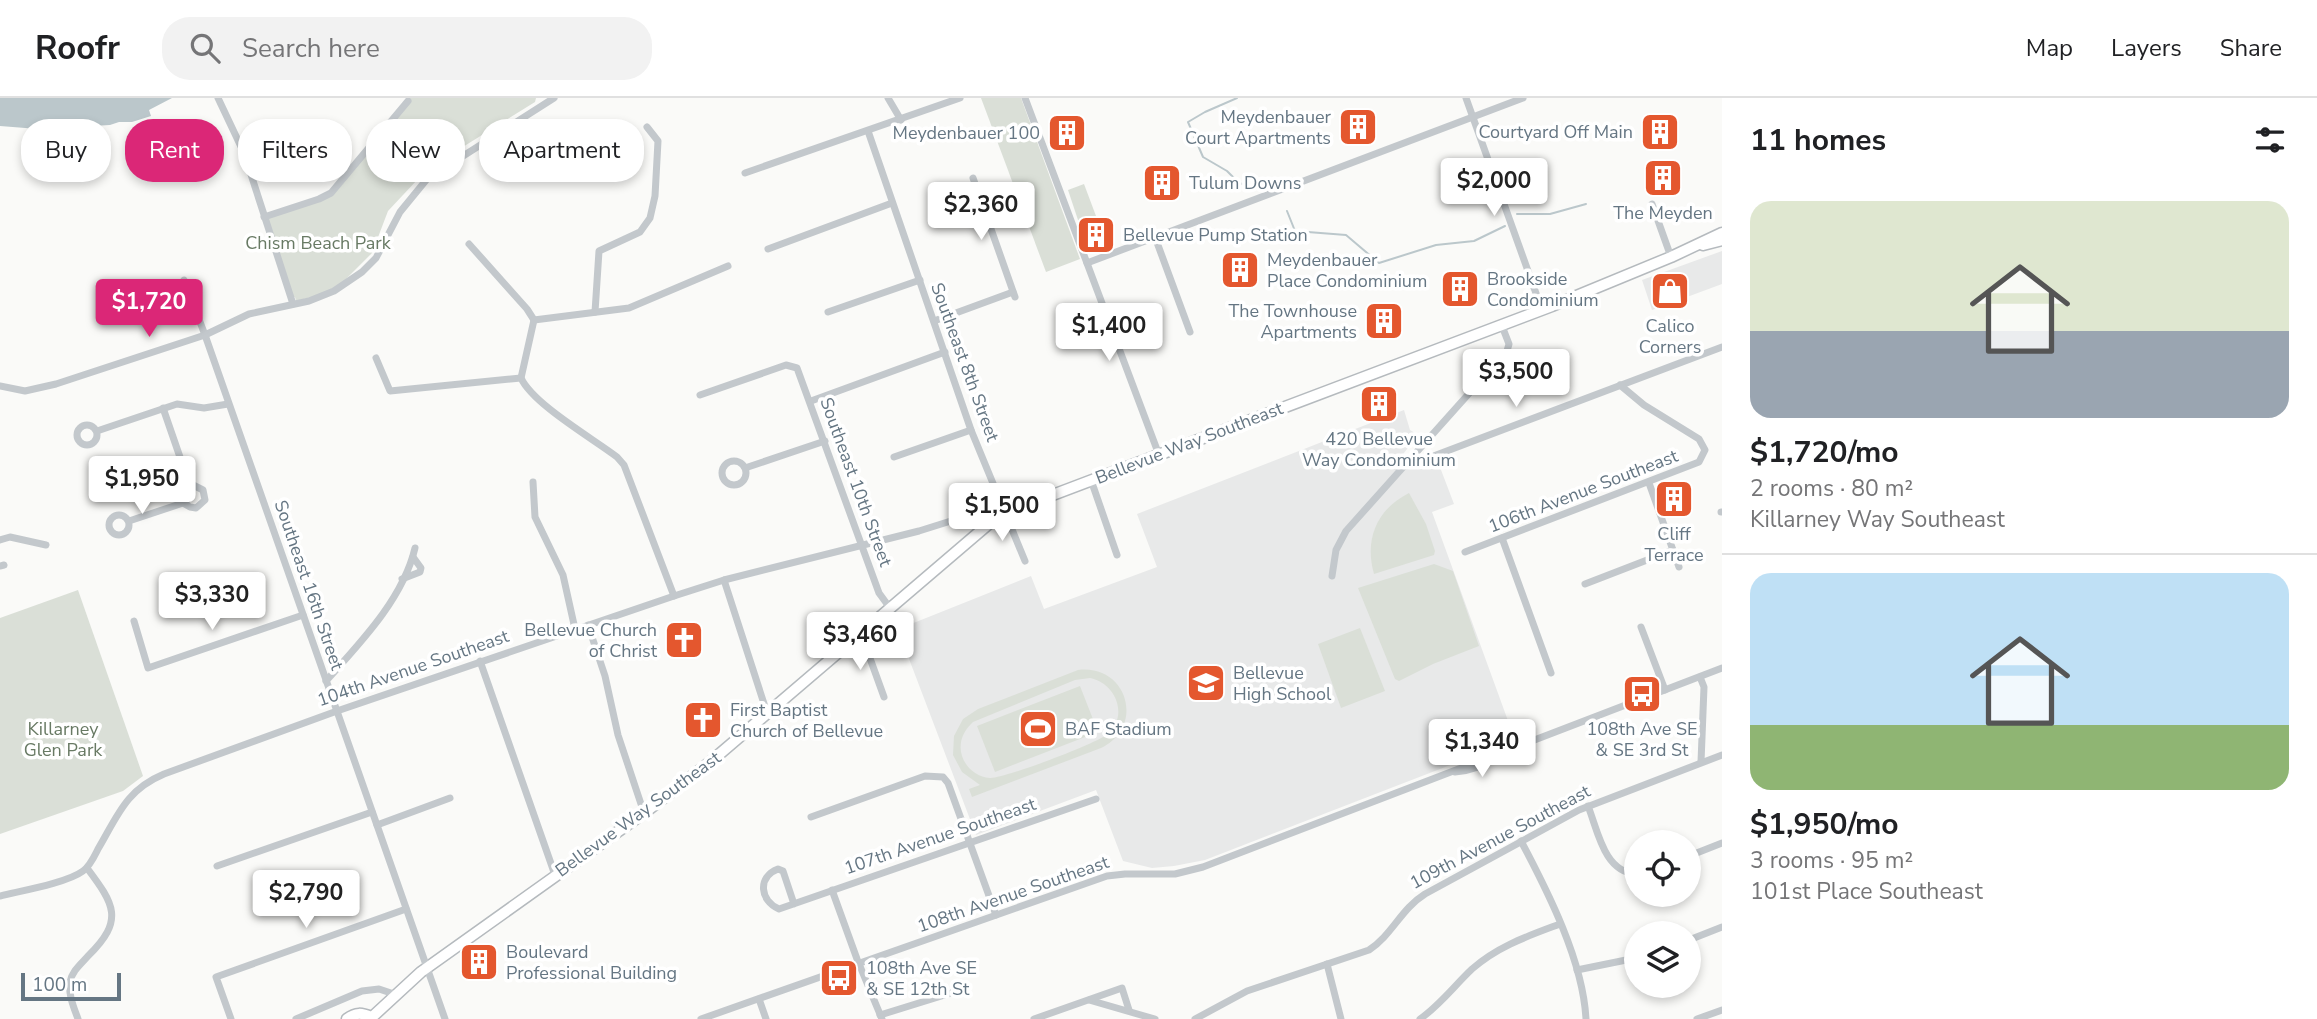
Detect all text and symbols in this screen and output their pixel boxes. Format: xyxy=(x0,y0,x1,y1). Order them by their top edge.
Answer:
search box xyxy=(162,17,652,80)
text: Roofr xyxy=(35,26,120,71)
icon: search xyxy=(186,29,224,67)
text: Search here xyxy=(242,31,380,66)
text: Map xyxy=(2026,32,2073,64)
text: Layers xyxy=(2111,32,2182,64)
text: Share xyxy=(2220,32,2282,64)
place label: Meydenbauer Court Apartments xyxy=(1185,105,1332,150)
building icon: Meydenbauer Court Apartments xyxy=(1337,106,1379,148)
building icon: Courtyard Off Main xyxy=(1639,111,1681,153)
building icon: Meydenbauer 100 xyxy=(1046,112,1088,154)
chip: Buy xyxy=(21,119,111,182)
chip: Rent xyxy=(125,119,224,182)
chip: Filters xyxy=(238,119,352,182)
chip: New xyxy=(366,119,465,182)
chip: Apartment xyxy=(479,119,644,182)
place label: Courtyard Off Main xyxy=(1479,120,1633,144)
text: 11 homes xyxy=(1750,120,1886,161)
place label: Meydenbauer 100 xyxy=(893,121,1040,145)
icon: filters xyxy=(2251,121,2289,159)
building icon: The Meyden xyxy=(1642,157,1684,199)
pin: $2,000 xyxy=(1437,158,1551,218)
building icon: Tulum Downs xyxy=(1141,162,1183,204)
text: $2,000 xyxy=(1457,165,1531,196)
place label: Tulum Downs xyxy=(1189,171,1301,195)
pin: $2,360 xyxy=(924,183,1038,242)
text: $2,360 xyxy=(944,189,1018,220)
place label: The Meyden xyxy=(1613,201,1713,225)
building icon: Bellevue Pump Station xyxy=(1075,214,1117,256)
place label: Bellevue Pump Station xyxy=(1123,223,1308,247)
park label: Chism Beach Park xyxy=(245,231,392,255)
icon: home xyxy=(1957,246,2083,372)
place label: Meydenbauer Place Condominium xyxy=(1267,248,1427,293)
building icon: Meydenbauer Place Condominium xyxy=(1219,249,1261,291)
place label: Brookside Condominium xyxy=(1487,267,1599,312)
building icon: Brookside Condominium xyxy=(1439,268,1481,310)
shop icon: Calico Corners xyxy=(1649,270,1691,312)
street label: Southeast 8th Street xyxy=(925,279,1005,445)
pin: $1,720 xyxy=(92,280,206,339)
text: $1,720 xyxy=(112,286,186,317)
place label: The Townhouse Apartments xyxy=(1228,299,1357,344)
building icon: The Townhouse Apartments xyxy=(1363,300,1405,342)
pin: $1,400 xyxy=(1052,303,1166,363)
text: $1,400 xyxy=(1072,310,1146,341)
place label: Calico Corners xyxy=(1639,314,1701,359)
pin: $3,500 xyxy=(1459,350,1573,409)
text: $3,500 xyxy=(1479,356,1553,387)
building icon: 420 Bellevue Way Condominium xyxy=(1358,383,1400,425)
street label: Southeast 10th Street xyxy=(814,394,898,570)
street label: Bellevue Way Southeast xyxy=(1092,396,1287,490)
place label: 420 Bellevue Way Condominium xyxy=(1302,427,1456,472)
text: $1,720/mo xyxy=(1750,432,1899,473)
street label: 106th Avenue Southeast xyxy=(1485,444,1682,538)
pin: $1,950 xyxy=(85,456,199,516)
text: $1,950 xyxy=(105,463,179,494)
text: 2 rooms · 80 m² xyxy=(1750,473,1913,504)
building icon: Cliff Terrace xyxy=(1653,478,1695,520)
pin: $1,500 xyxy=(945,484,1059,543)
text: $1,500 xyxy=(965,490,1039,521)
street label: Southeast 16th Street xyxy=(269,497,350,674)
text: Killarney Way Southeast xyxy=(1750,504,2005,535)
place label: Cliff Terrace xyxy=(1644,522,1704,567)
pin: $3,330 xyxy=(155,573,269,632)
text: $3,330 xyxy=(175,579,249,610)
pin: $3,460 xyxy=(803,612,917,672)
place label: Bellevue Church of Christ xyxy=(524,618,658,663)
icon: home xyxy=(1957,618,2083,744)
church icon: Bellevue Church of Christ xyxy=(663,619,705,661)
text: $3,460 xyxy=(823,619,897,650)
street label: 104th Avenue Southeast xyxy=(314,624,513,712)
place label: Bellevue High School xyxy=(1233,661,1332,706)
school or university icon: Bellevue High School xyxy=(1185,662,1227,704)
bus stop icon: 108th Ave SE & SE 3rd St xyxy=(1621,673,1663,715)
place label: First Baptist Church of Bellevue xyxy=(730,698,883,743)
church icon: First Baptist Church of Bellevue xyxy=(682,699,724,741)
sports icon: BAF Stadium xyxy=(1017,708,1059,750)
park label: Killarney Glen Park xyxy=(24,717,103,762)
place label: BAF Stadium xyxy=(1065,717,1172,741)
place label: 108th Ave SE & SE 3rd St xyxy=(1586,717,1698,762)
pin: $1,340 xyxy=(1425,720,1539,779)
text: $1,340 xyxy=(1445,726,1519,757)
street label: Bellevue Way Southeast xyxy=(550,745,726,882)
street label: 109th Avenue Southeast xyxy=(1406,779,1595,895)
street label: 107th Avenue Southeast xyxy=(841,792,1040,880)
text: $1,950/mo xyxy=(1750,804,1899,845)
map controls xyxy=(1624,830,1701,998)
button: locate xyxy=(1624,830,1701,907)
text: 3 rooms · 95 m² xyxy=(1750,845,1913,876)
street label: 108th Avenue Southeast xyxy=(914,850,1113,938)
pin: $2,790 xyxy=(249,870,363,930)
text: 101st Place Southeast xyxy=(1750,876,1983,907)
text: $2,790 xyxy=(269,877,343,908)
button: layers xyxy=(1624,921,1701,998)
place label: Boulevard Professional Building xyxy=(506,940,677,985)
building icon: Boulevard Professional Building xyxy=(458,941,500,983)
place label: 108th Ave SE & SE 12th St xyxy=(866,956,977,1001)
bus stop icon: 108th Ave SE & SE 12th St xyxy=(818,957,860,999)
scale bar xyxy=(21,970,121,1002)
text: 100 m xyxy=(32,972,87,998)

